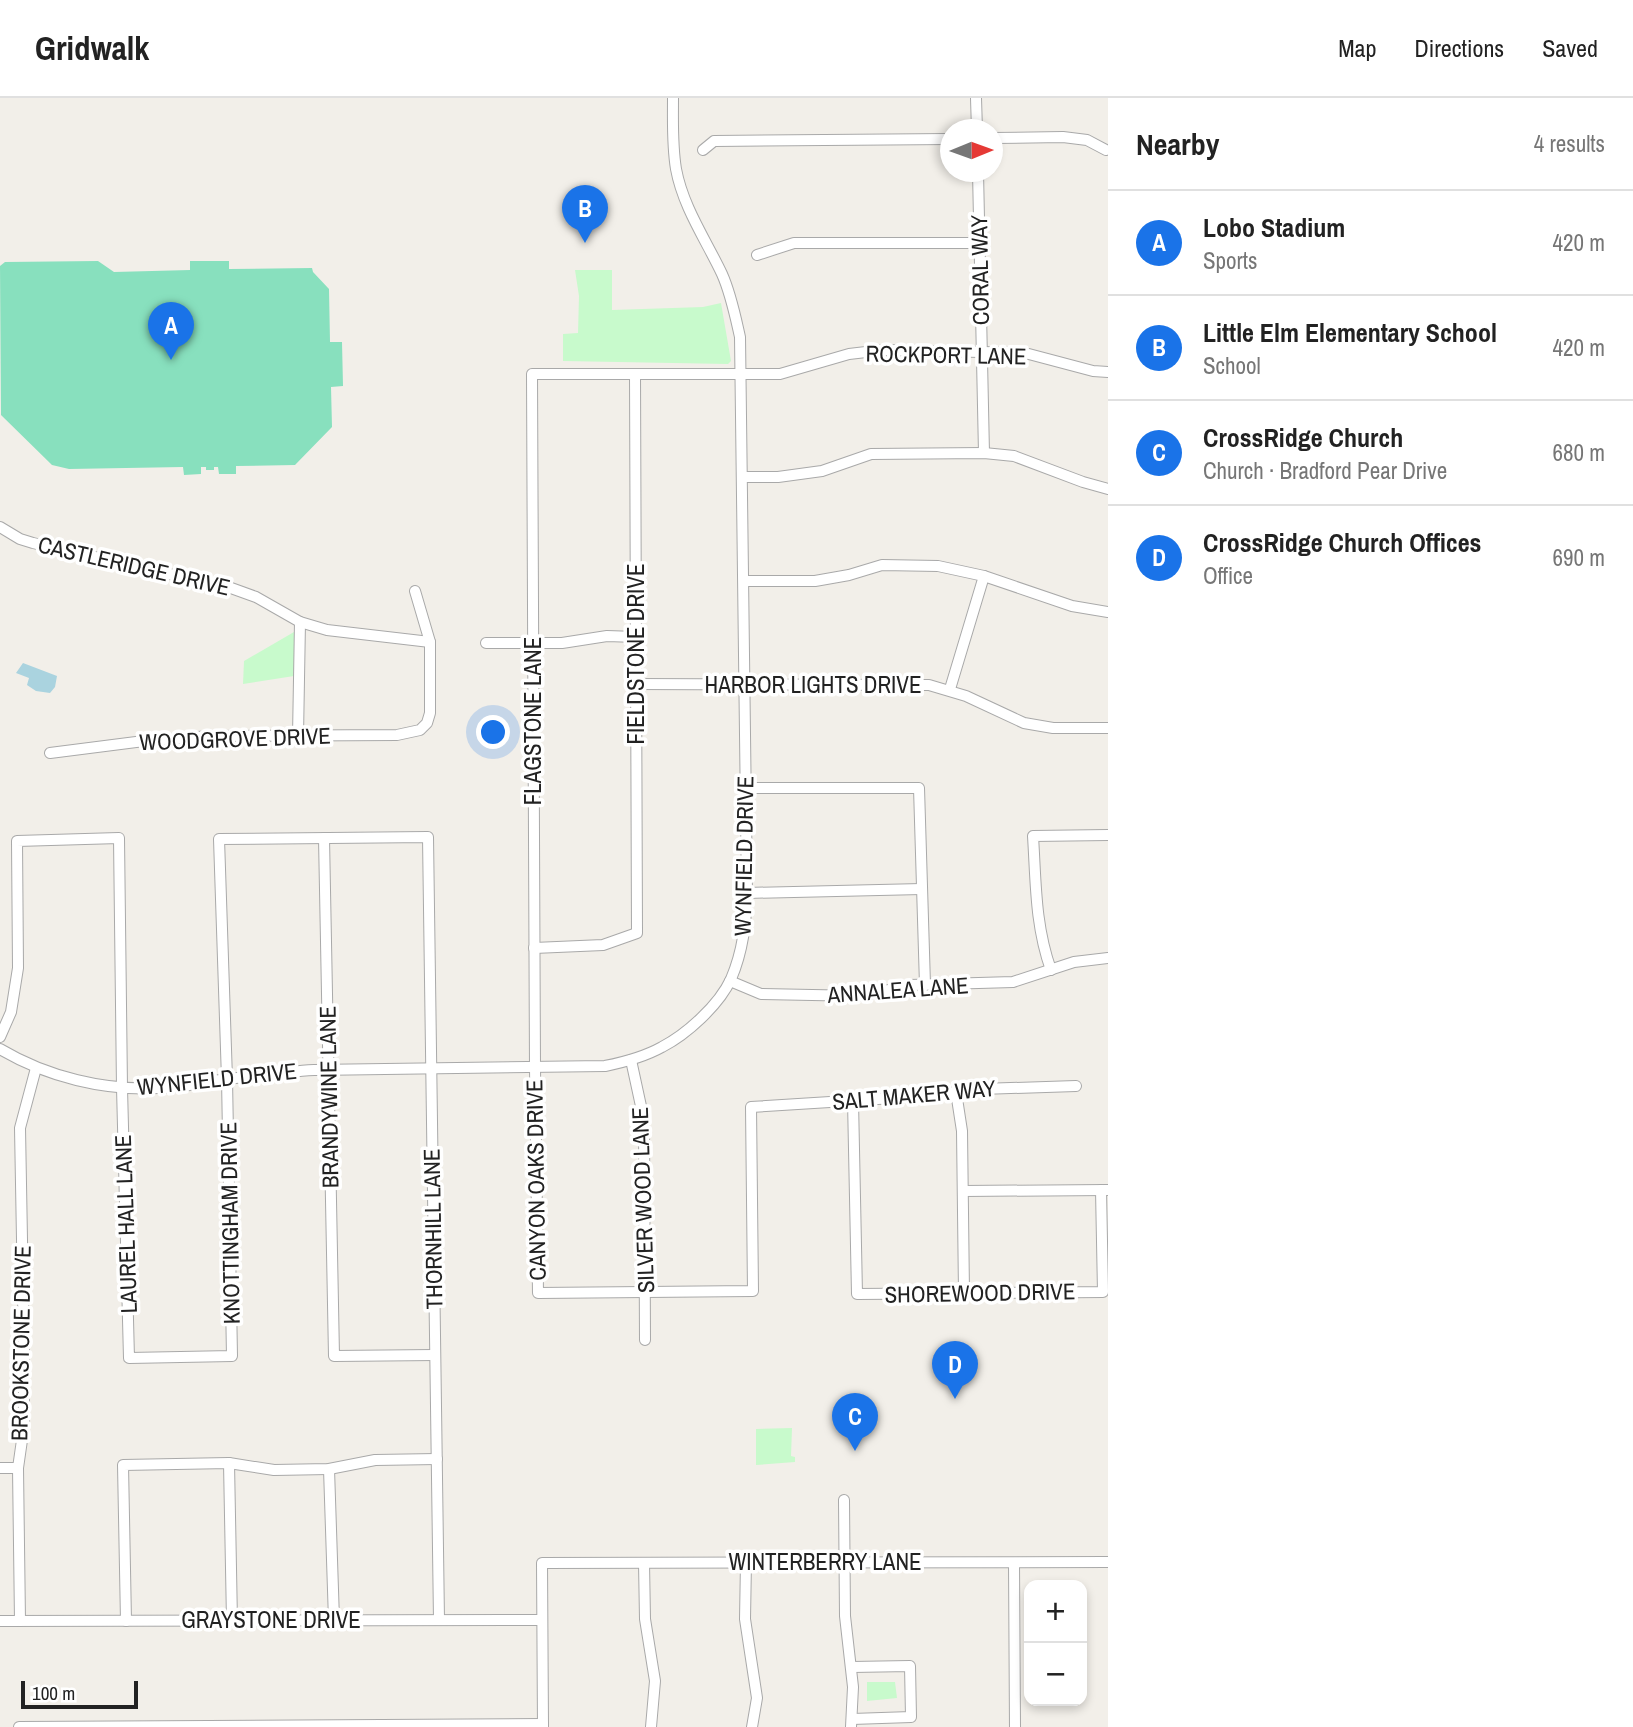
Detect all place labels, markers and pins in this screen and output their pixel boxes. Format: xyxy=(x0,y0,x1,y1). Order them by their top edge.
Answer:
pin: B xyxy=(562,185,608,243)
pin: A xyxy=(148,302,194,360)
pin: D xyxy=(932,1341,978,1399)
pin: C xyxy=(832,1393,878,1451)

